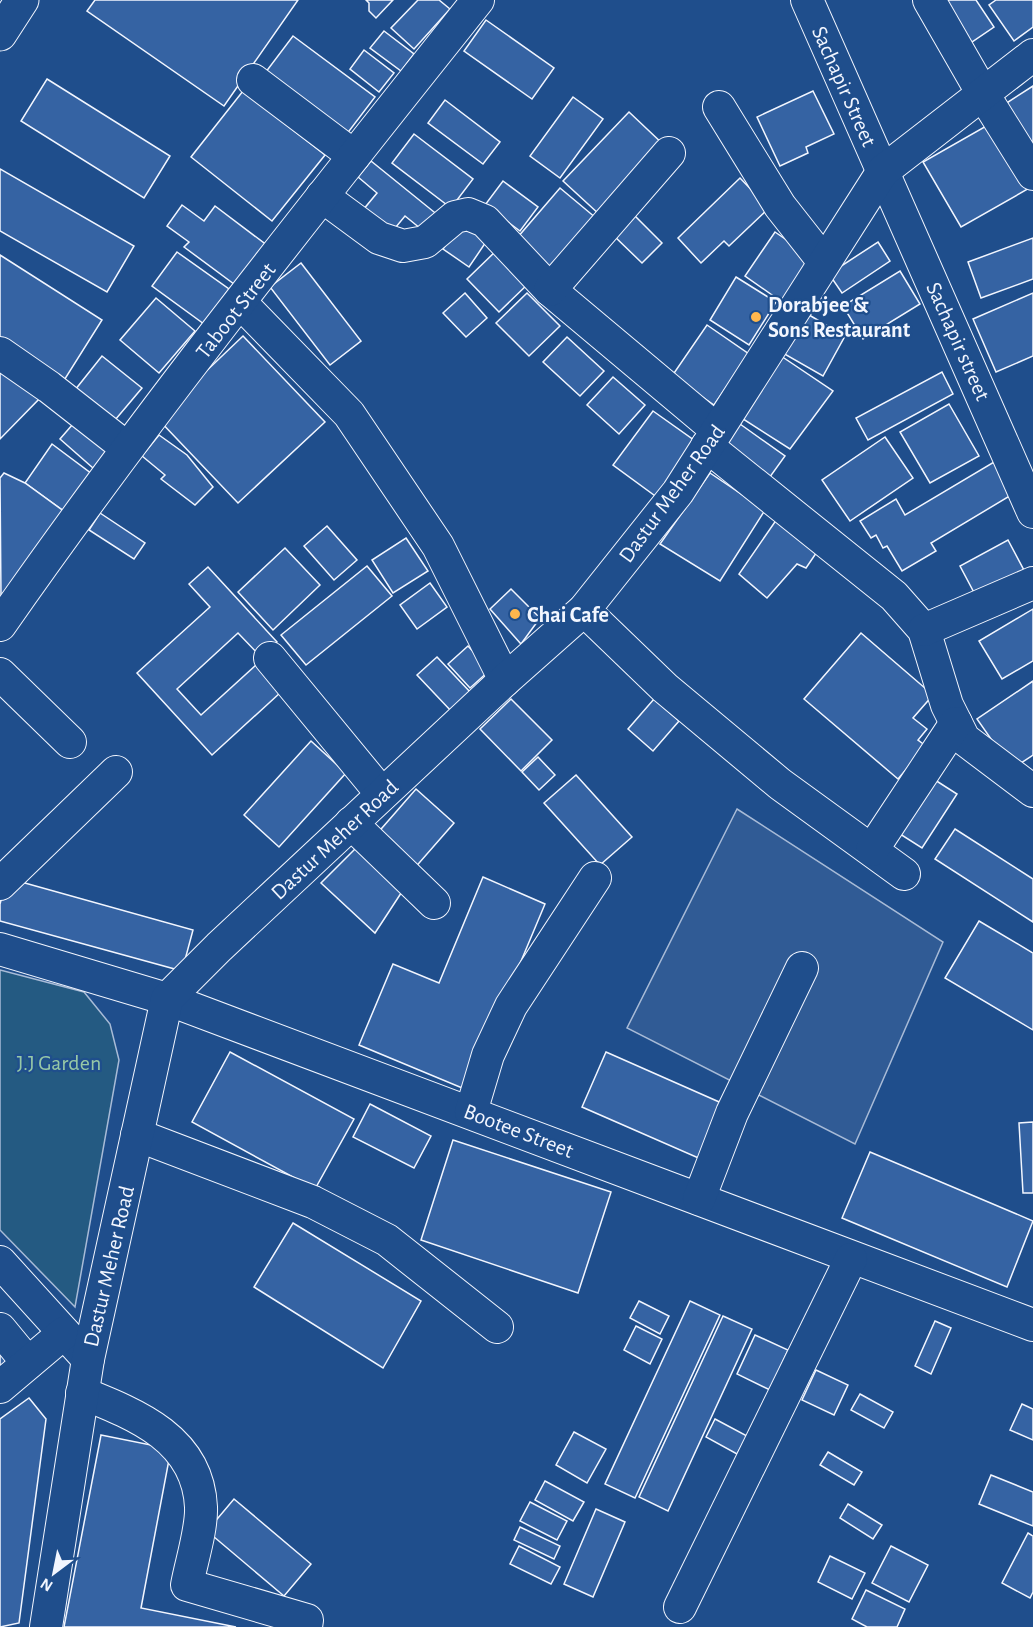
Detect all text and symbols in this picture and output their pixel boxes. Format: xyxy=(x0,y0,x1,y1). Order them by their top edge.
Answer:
street label: Sachapir Street xyxy=(808,23,880,150)
street label: Taboot Street xyxy=(192,259,280,363)
street label: Sachapir street xyxy=(922,279,994,404)
place label: Dorabjee & Sons Restaurant xyxy=(768,294,911,341)
marker: Dorabjee & Sons Restaurant xyxy=(749,310,763,324)
street label: Dastur Meher Road xyxy=(615,421,729,567)
place label: Chai Cafe xyxy=(527,604,609,626)
marker: Chai Cafe xyxy=(508,607,522,621)
street label: Dastur Meher Road xyxy=(267,776,402,904)
park label: J.J Garden xyxy=(17,1052,101,1074)
street label: Bootee Street xyxy=(461,1100,577,1162)
street label: Dastur Meher Road xyxy=(80,1184,138,1349)
north arrow xyxy=(24,1543,84,1603)
text: N xyxy=(38,1575,56,1595)

